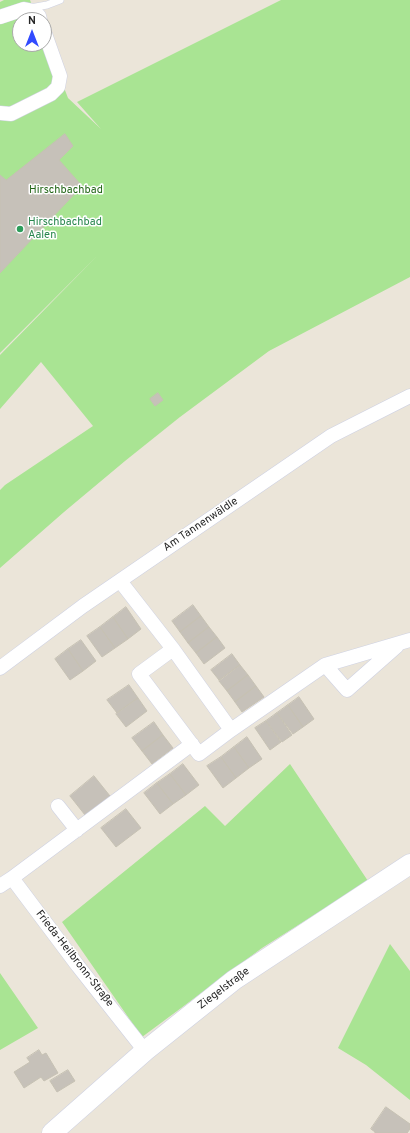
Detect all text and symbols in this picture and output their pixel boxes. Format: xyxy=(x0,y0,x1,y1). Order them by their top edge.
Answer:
north arrow xyxy=(12,12,52,52)
text: N xyxy=(28,14,36,28)
park label: Hirschbachbad xyxy=(29,184,103,198)
place label: Hirschbachbad Aalen xyxy=(28,216,102,242)
marker: Hirschbachbad Aalen xyxy=(15,224,25,234)
street label: Am Tannenwäldle xyxy=(161,495,241,555)
street label: Frieda-Heilbronn-Straße xyxy=(32,908,116,1010)
street label: Ziegelstraße xyxy=(195,965,253,1013)

